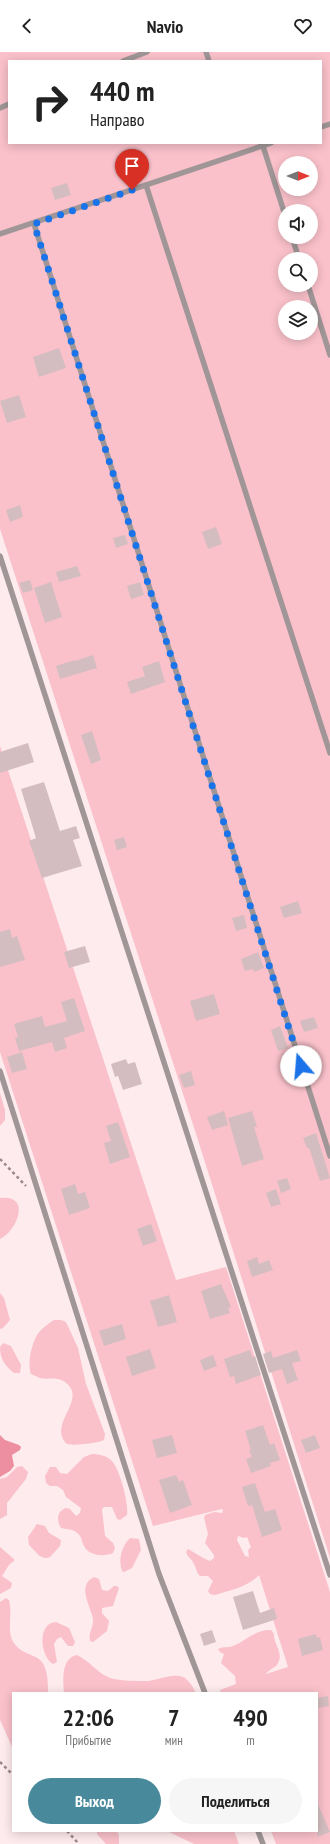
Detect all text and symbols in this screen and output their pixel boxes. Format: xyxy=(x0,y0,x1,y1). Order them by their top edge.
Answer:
icon: back xyxy=(16,15,38,37)
text: Navio xyxy=(147,15,183,38)
icon: heart xyxy=(292,15,314,37)
text: 440 m xyxy=(90,72,154,109)
icon: right xyxy=(24,76,76,128)
text: Направо xyxy=(90,108,145,131)
pin xyxy=(115,149,149,190)
icon: arrive xyxy=(121,155,143,177)
north arrow xyxy=(278,156,318,196)
map controls xyxy=(278,156,318,340)
button: sound xyxy=(278,204,318,244)
button: search xyxy=(278,252,318,292)
button: layers xyxy=(278,300,318,340)
position arrow xyxy=(280,1045,322,1087)
text: 22:06 xyxy=(62,1702,114,1733)
text: 7 xyxy=(168,1702,179,1733)
text: 490 xyxy=(233,1702,268,1733)
text: Прибытие xyxy=(65,1732,111,1749)
text: мин xyxy=(165,1732,183,1749)
text: m xyxy=(246,1732,255,1749)
button: Выход xyxy=(28,1778,161,1824)
button: Поделиться xyxy=(169,1778,302,1824)

